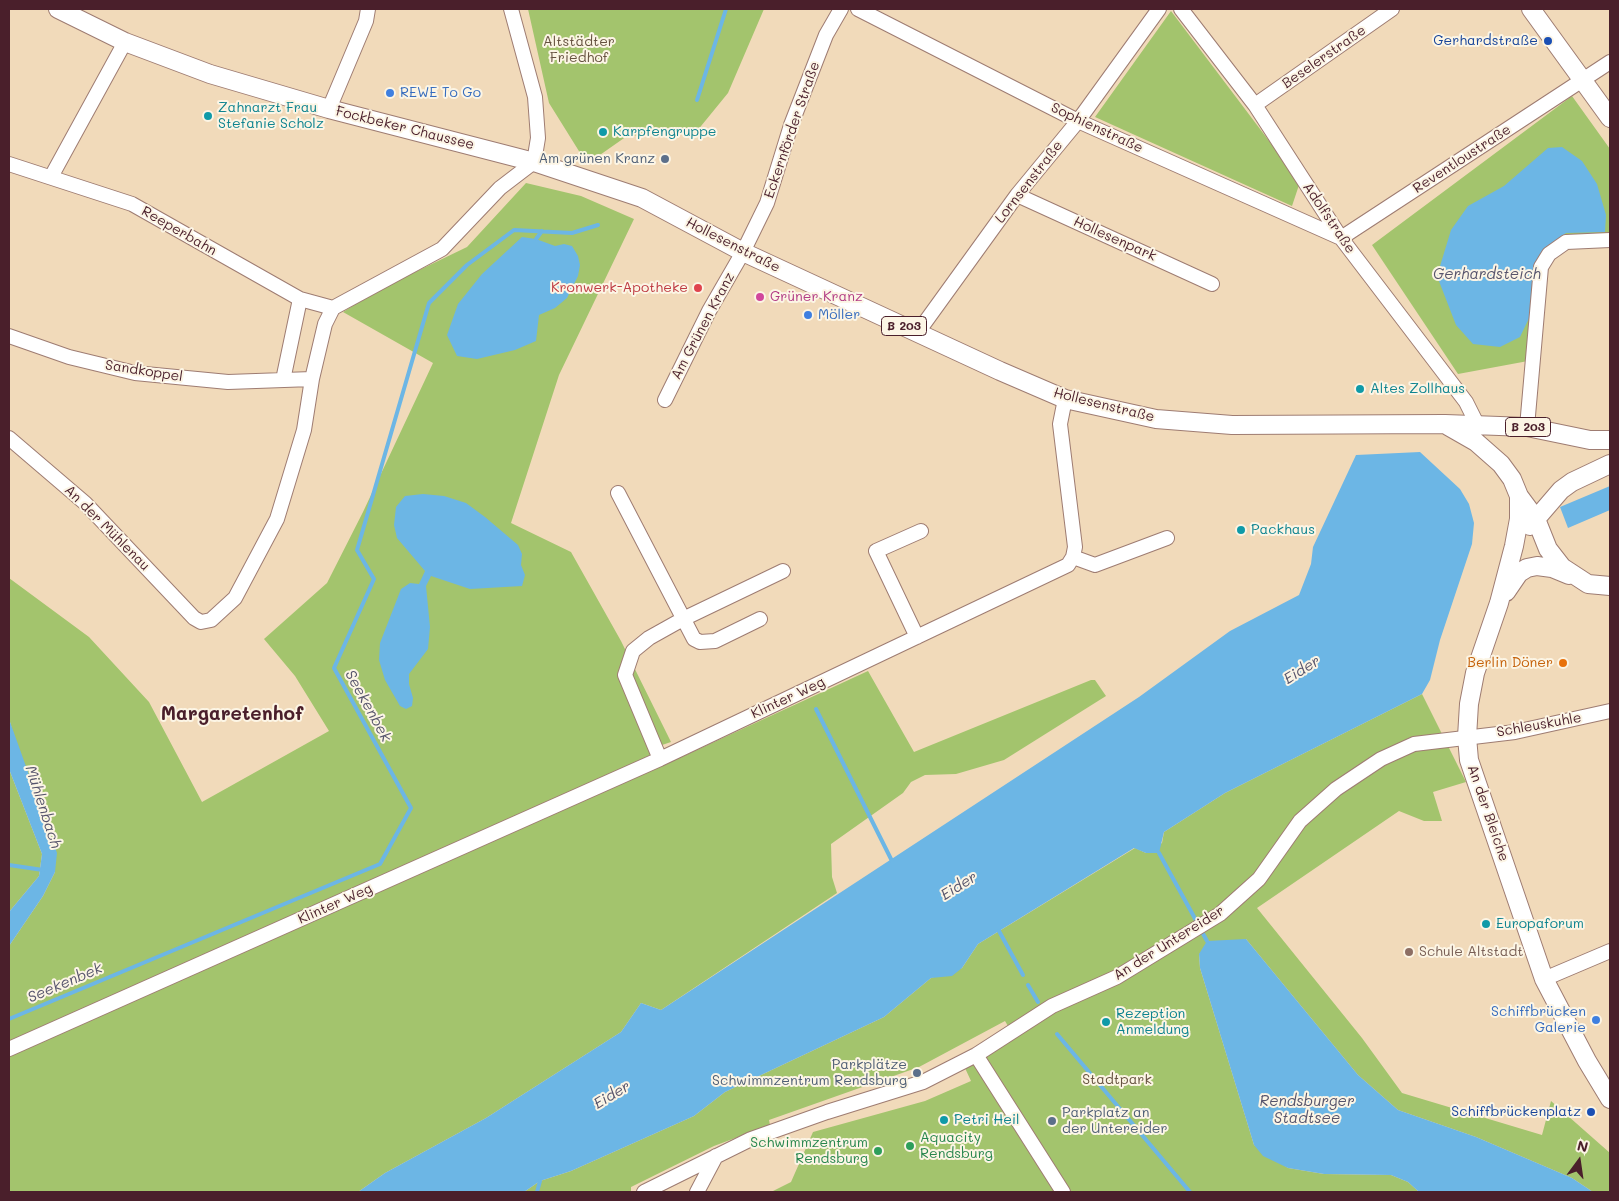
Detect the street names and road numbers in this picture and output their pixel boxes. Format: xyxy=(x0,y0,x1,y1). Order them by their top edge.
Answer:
street label: Beselerstraße xyxy=(1279,22,1369,92)
street label: Eckernförder Straße xyxy=(761,59,823,201)
street label: Sophienstraße xyxy=(1048,99,1146,157)
street label: Fockbeker Chaussee xyxy=(334,103,476,153)
street label: Reventloustraße xyxy=(1410,121,1514,197)
street label: Lornsenstraße xyxy=(992,137,1066,227)
street label: Adolfstraße xyxy=(1299,179,1359,257)
street label: Reeperbahn xyxy=(138,203,220,259)
street label: Hollesenpark xyxy=(1071,213,1159,265)
street label: Hollesenstraße xyxy=(683,214,783,276)
street label: Am Grünen Kranz xyxy=(668,270,738,382)
road number: B 203 xyxy=(882,316,926,336)
street label: Sandkoppel xyxy=(104,357,184,385)
street label: Hollesenstraße xyxy=(1052,384,1156,426)
road number: B 203 xyxy=(1506,418,1550,437)
street label: An der Mühlenau xyxy=(61,482,153,574)
street label: Klinter Weg xyxy=(748,674,828,722)
street label: Schleuskuhle xyxy=(1495,709,1583,741)
street label: An der Bleiche xyxy=(1464,763,1512,863)
street label: Klinter Weg xyxy=(295,880,375,928)
street label: An der Untereider xyxy=(1111,902,1227,984)

